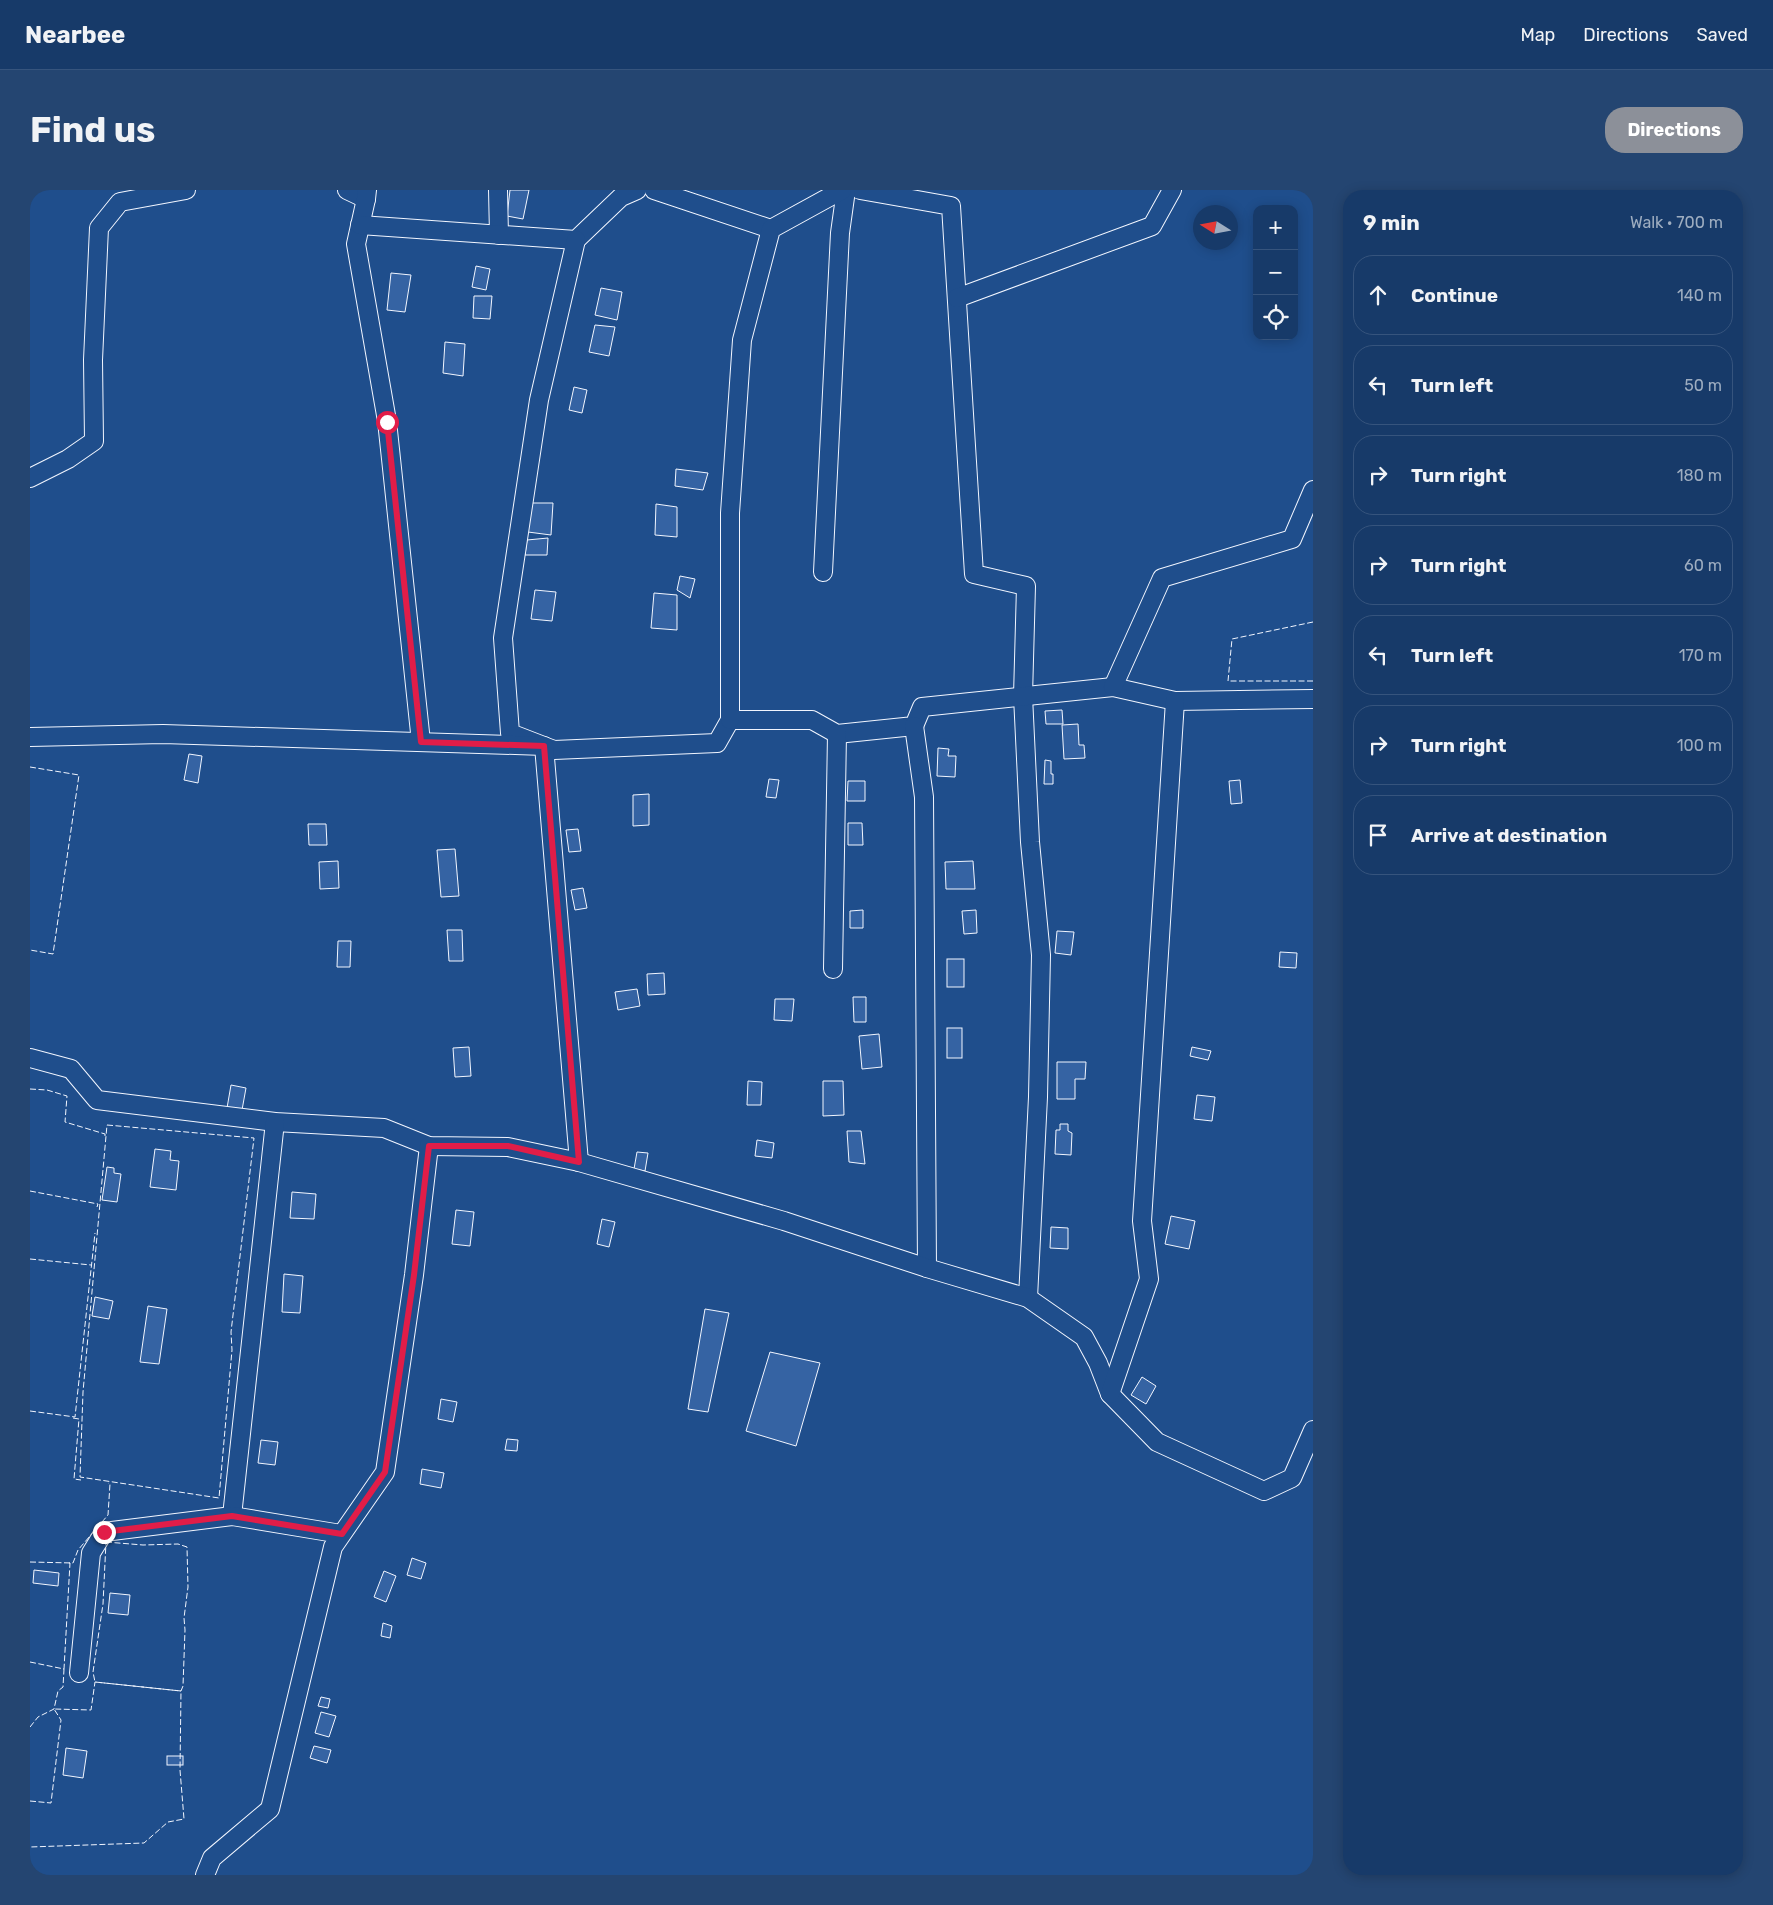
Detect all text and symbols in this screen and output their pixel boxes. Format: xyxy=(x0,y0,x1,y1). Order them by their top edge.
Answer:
text: Nearbee xyxy=(25,21,125,49)
text: Map xyxy=(1520,24,1555,46)
text: Directions xyxy=(1583,24,1669,46)
text: Saved xyxy=(1697,24,1748,46)
button: Directions xyxy=(1605,107,1743,153)
text: Find us xyxy=(30,109,155,151)
north arrow xyxy=(1193,205,1238,250)
map controls xyxy=(1253,205,1298,340)
button: + xyxy=(1253,205,1298,250)
text: 9 min xyxy=(1363,210,1420,235)
text: Walk · 700 m xyxy=(1630,213,1723,232)
button: − xyxy=(1253,250,1298,295)
icon: ahead xyxy=(1364,281,1392,309)
text: Continue xyxy=(1411,284,1498,307)
text: 140 m xyxy=(1677,286,1722,305)
button: locate xyxy=(1253,295,1298,340)
icon: left xyxy=(1364,371,1392,399)
text: Turn left xyxy=(1411,374,1493,397)
text: 50 m xyxy=(1684,376,1722,395)
route start xyxy=(376,411,399,434)
icon: right xyxy=(1364,461,1392,489)
text: Turn right xyxy=(1411,464,1506,487)
text: 180 m xyxy=(1677,466,1722,485)
icon: right xyxy=(1364,551,1392,579)
text: Turn right xyxy=(1411,554,1506,577)
text: 60 m xyxy=(1684,556,1722,575)
icon: left xyxy=(1364,641,1392,669)
text: Turn left xyxy=(1411,644,1493,667)
text: 170 m xyxy=(1679,646,1722,665)
icon: right xyxy=(1364,731,1392,759)
text: Turn right xyxy=(1411,734,1506,757)
text: 100 m xyxy=(1677,736,1722,755)
icon: arrive xyxy=(1364,821,1392,849)
text: Arrive at destination xyxy=(1411,824,1607,847)
route end xyxy=(93,1521,116,1544)

